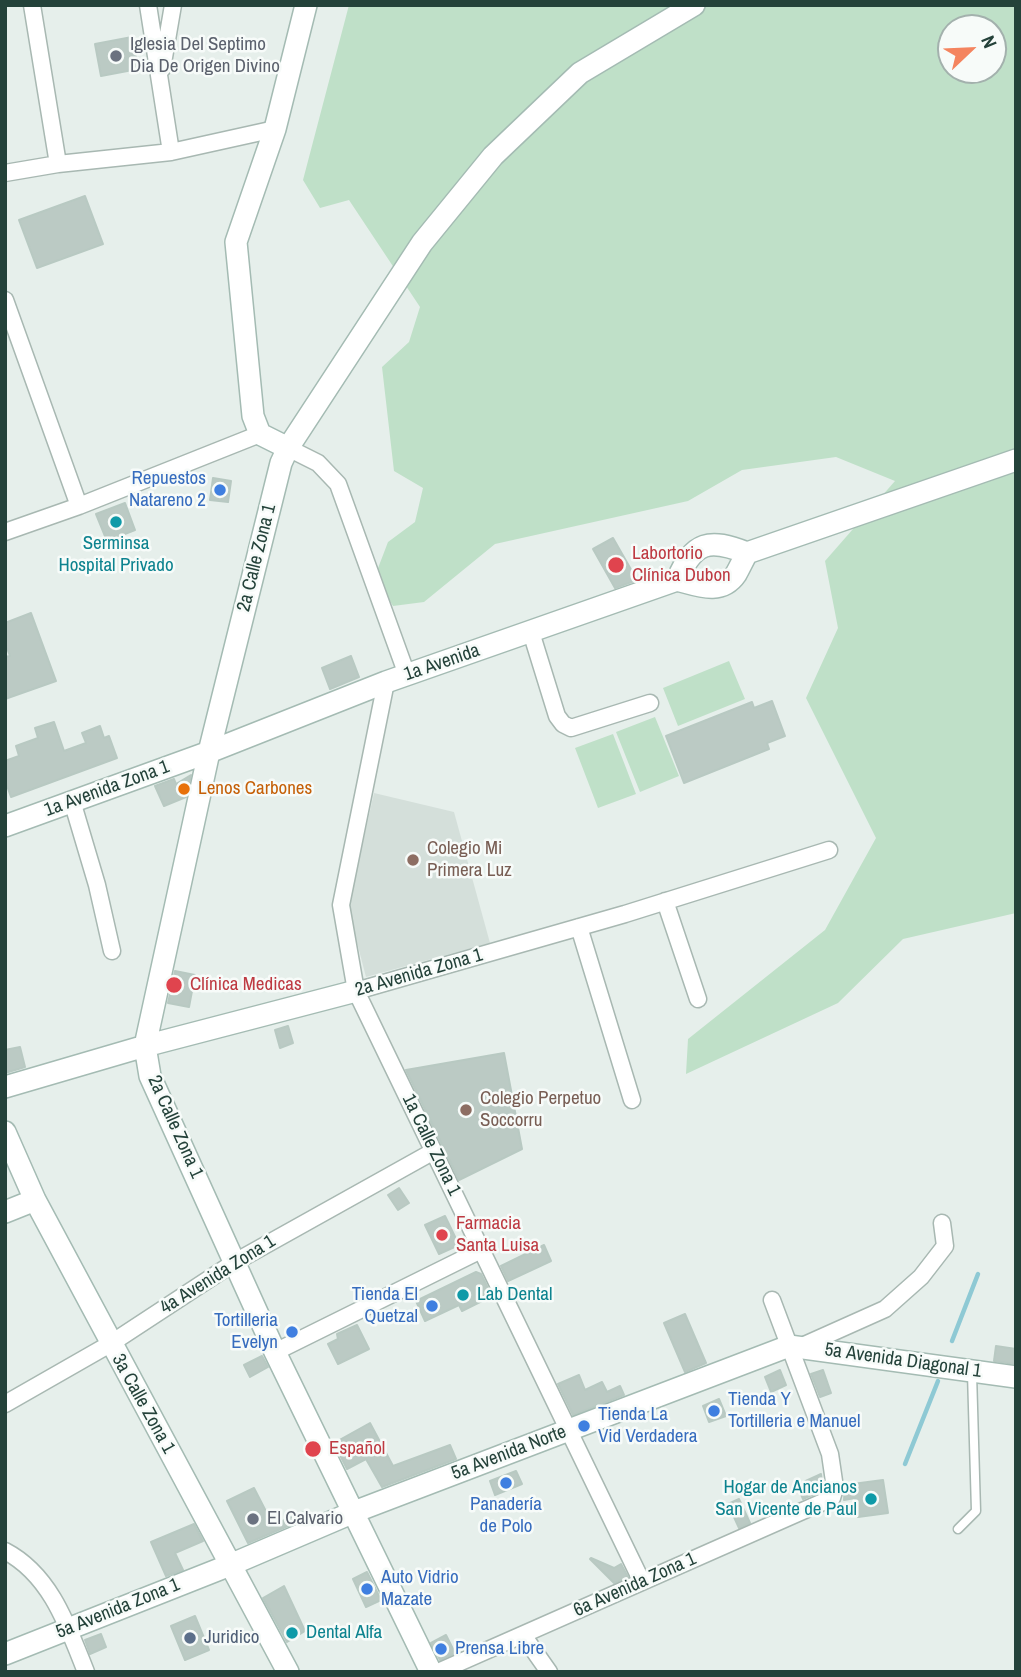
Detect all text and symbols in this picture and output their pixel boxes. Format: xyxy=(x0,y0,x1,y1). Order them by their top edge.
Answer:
north arrow xyxy=(937,14,1007,84)
text: N xyxy=(975,31,1004,52)
place label: Iglesia Del Septimo Dia De Origen Divino xyxy=(130,34,280,78)
marker: Iglesia Del Septimo Dia De Origen Divino xyxy=(108,48,124,64)
place label: Repuestos Natareno 2 xyxy=(129,468,206,512)
marker: Repuestos Natareno 2 xyxy=(212,482,228,498)
street label: 2a Calle Zona 1 xyxy=(233,502,281,614)
marker: Serminsa Hospital Privado xyxy=(108,514,124,530)
place label: Serminsa Hospital Privado xyxy=(58,533,174,577)
place label: Labortorio Clínica Dubon xyxy=(632,543,731,587)
marker: Labortorio Clínica Dubon xyxy=(606,555,626,575)
street label: 1a Avenida xyxy=(401,639,483,687)
street label: 1a Avenida Zona 1 xyxy=(41,756,173,822)
place label: Lenos Carbones xyxy=(198,778,312,800)
marker: Lenos Carbones xyxy=(176,781,192,797)
place label: Colegio Mi Primera Luz xyxy=(427,838,512,882)
marker: Colegio Mi Primera Luz xyxy=(405,852,421,868)
street label: 2a Avenida Zona 1 xyxy=(353,944,485,1002)
place label: Clínica Medicas xyxy=(190,974,302,996)
marker: Clínica Medicas xyxy=(164,975,184,995)
street label: 2a Calle Zona 1 xyxy=(142,1072,208,1182)
place label: Colegio Perpetuo Soccorru xyxy=(480,1088,601,1132)
street label: 1a Calle Zona 1 xyxy=(397,1091,465,1199)
marker: Colegio Perpetuo Soccorru xyxy=(458,1102,474,1118)
place label: Farmacia Santa Luisa xyxy=(456,1213,539,1257)
marker: Farmacia Santa Luisa xyxy=(434,1227,450,1243)
street label: 4a Avenida Zona 1 xyxy=(156,1231,280,1319)
place label: Tienda El Quetzal xyxy=(352,1284,418,1328)
place label: Lab Dental xyxy=(477,1284,552,1306)
marker: Lab Dental xyxy=(455,1287,471,1303)
marker: Tienda El Quetzal xyxy=(424,1298,440,1314)
place label: Tortilleria Evelyn xyxy=(214,1310,278,1354)
marker: Tortilleria Evelyn xyxy=(284,1324,300,1340)
street label: 5a Avenida Diagonal 1 xyxy=(823,1339,983,1383)
street label: 3a Calle Zona 1 xyxy=(106,1350,180,1458)
place label: Tienda Y Tortilleria e Manuel xyxy=(728,1389,860,1433)
marker: Tienda Y Tortilleria e Manuel xyxy=(706,1403,722,1419)
place label: Tienda La Vid Verdadera xyxy=(598,1404,697,1448)
marker: Tienda La Vid Verdadera xyxy=(576,1418,592,1434)
street label: 5a Avenida Norte xyxy=(448,1421,570,1485)
place label: Español xyxy=(329,1438,385,1460)
marker: Español xyxy=(303,1439,323,1459)
marker: Panadería de Polo xyxy=(498,1475,514,1491)
place label: Hogar de Ancianos San Vicente de Paul xyxy=(715,1477,857,1521)
marker: Hogar de Ancianos San Vicente de Paul xyxy=(863,1491,879,1507)
place label: Panadería de Polo xyxy=(470,1494,542,1538)
place label: El Calvario xyxy=(267,1508,343,1530)
marker: El Calvario xyxy=(245,1511,261,1527)
street label: 6a Avenida Zona 1 xyxy=(570,1548,700,1622)
place label: Auto Vidrio Mazate xyxy=(381,1567,459,1611)
street label: 5a Avenida Zona 1 xyxy=(53,1574,183,1644)
marker: Auto Vidrio Mazate xyxy=(359,1581,375,1597)
place label: Dental Alfa xyxy=(306,1622,382,1644)
marker: Dental Alfa xyxy=(284,1625,300,1641)
place label: Juridico xyxy=(204,1627,259,1649)
marker: Juridico xyxy=(182,1630,198,1646)
place label: Prensa Libre xyxy=(455,1638,544,1660)
marker: Prensa Libre xyxy=(433,1641,449,1657)

